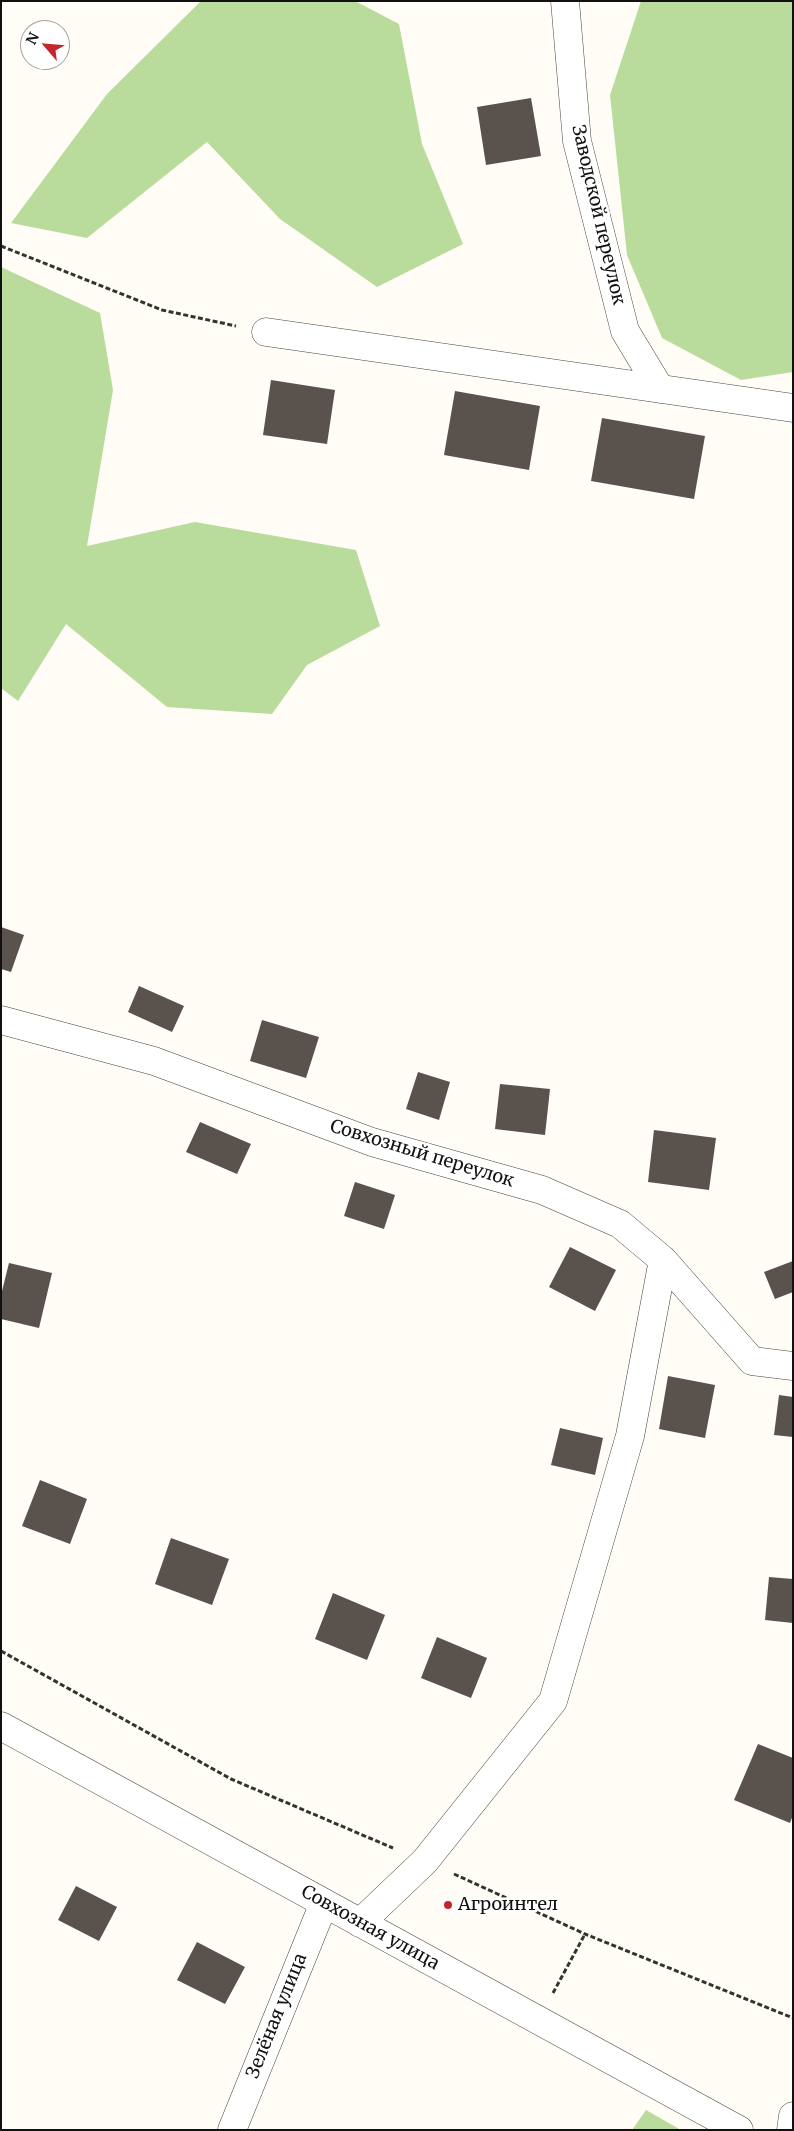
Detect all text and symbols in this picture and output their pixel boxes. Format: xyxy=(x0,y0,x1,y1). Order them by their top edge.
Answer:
north arrow xyxy=(20,20,70,70)
text: N xyxy=(22,30,43,48)
street label: Заводской переулок xyxy=(567,123,629,307)
street label: Совхозный переулок xyxy=(327,1116,517,1192)
street label: Совхозная улица xyxy=(297,1881,443,1975)
place label: Агроинтел xyxy=(458,1894,558,1916)
marker: Агроинтел xyxy=(442,1899,454,1911)
street label: Зелёная улица xyxy=(242,1950,312,2082)

